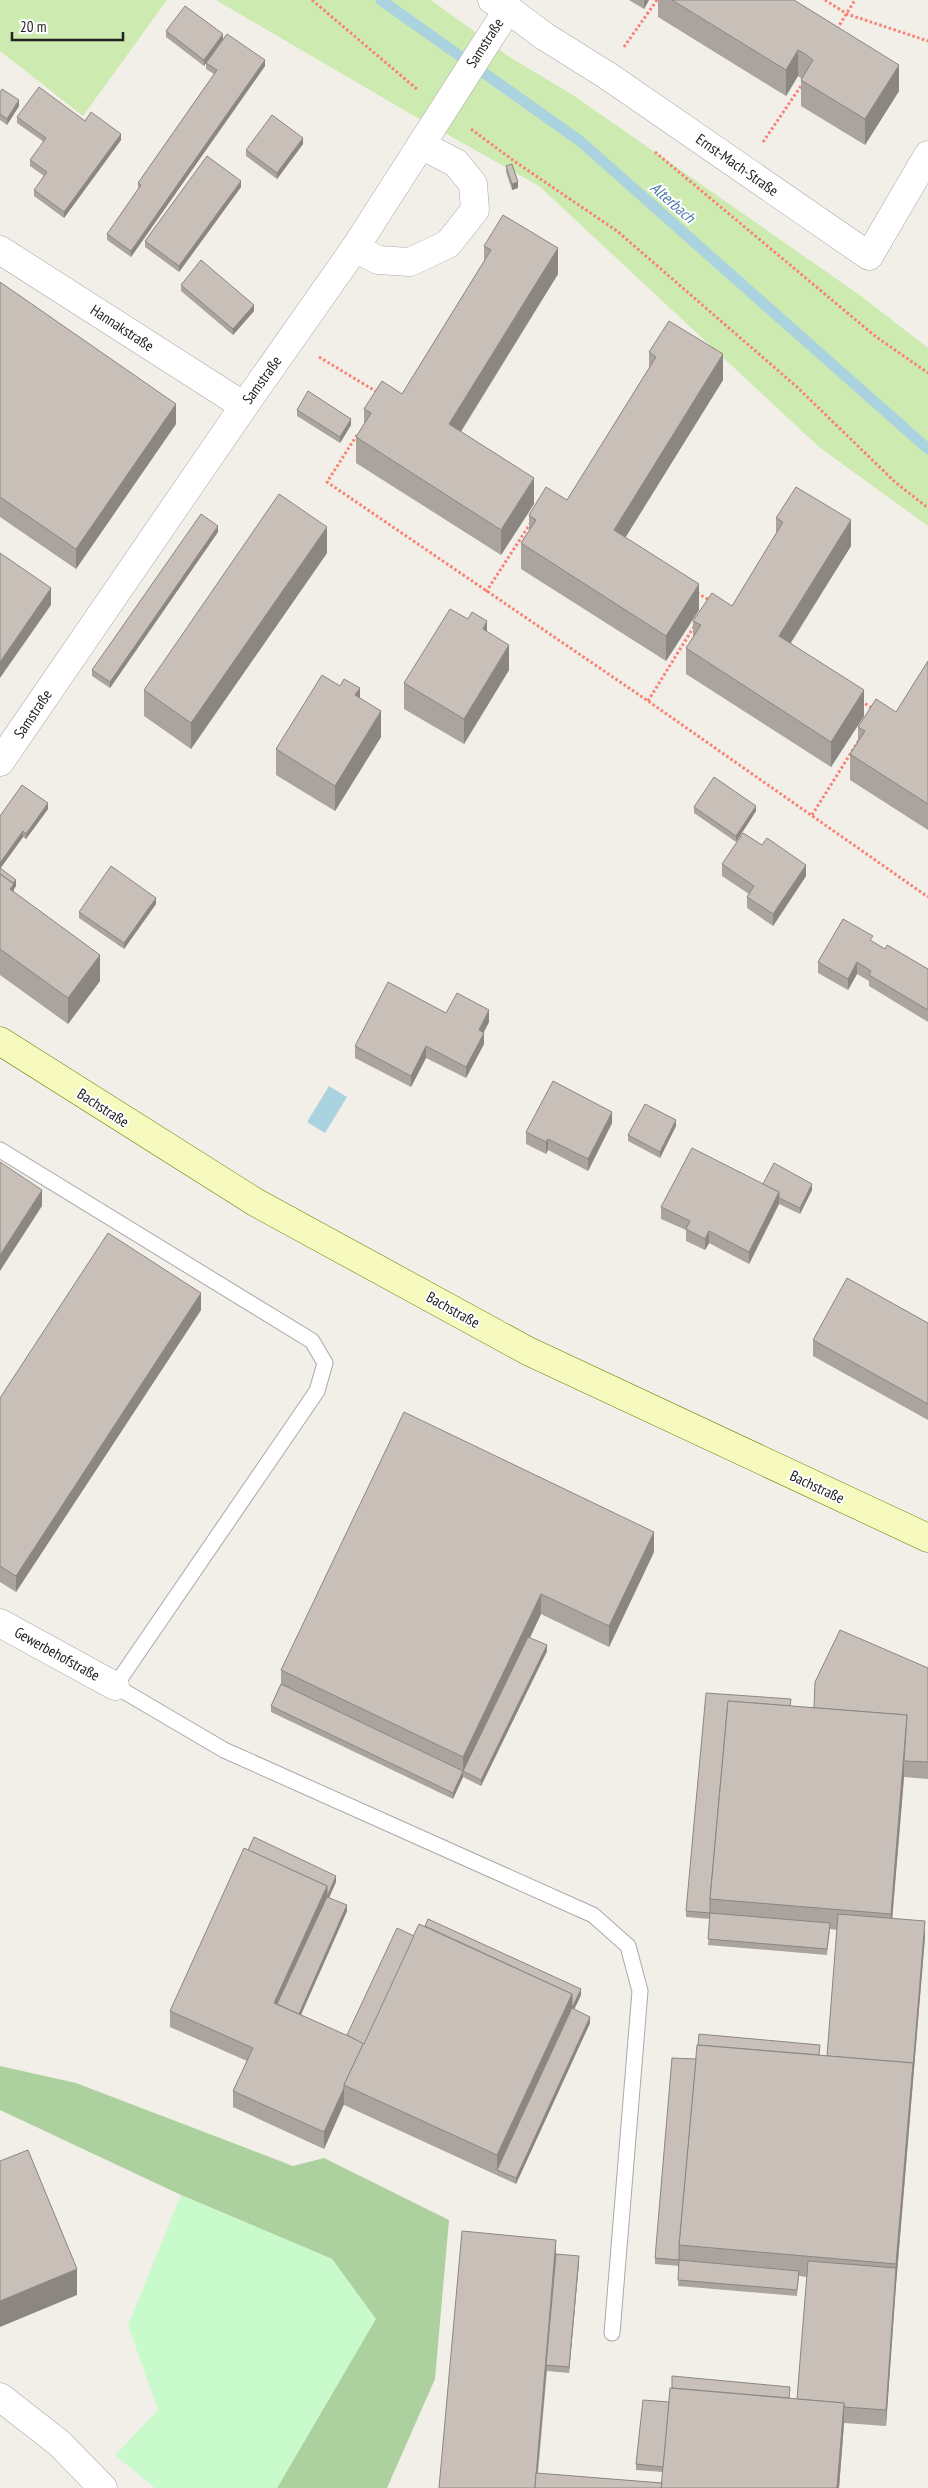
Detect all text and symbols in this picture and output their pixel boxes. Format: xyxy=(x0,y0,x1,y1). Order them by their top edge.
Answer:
scale bar xyxy=(12,10,124,42)
street label: Samstraße xyxy=(462,14,508,71)
text: 20 m xyxy=(20,17,46,36)
street label: Ernst-Mach-Straße xyxy=(692,129,782,200)
water label: Alterbach xyxy=(647,177,700,227)
street label: Hannakstraße xyxy=(87,300,158,355)
street label: Samstraße xyxy=(238,352,285,408)
street label: Samstraße xyxy=(9,686,56,742)
street label: Bachstraße xyxy=(74,1084,133,1131)
street label: Bachstraße xyxy=(423,1287,483,1332)
street label: Bachstraße xyxy=(787,1466,847,1507)
street label: Gewerbehofstraße xyxy=(11,1622,103,1685)

